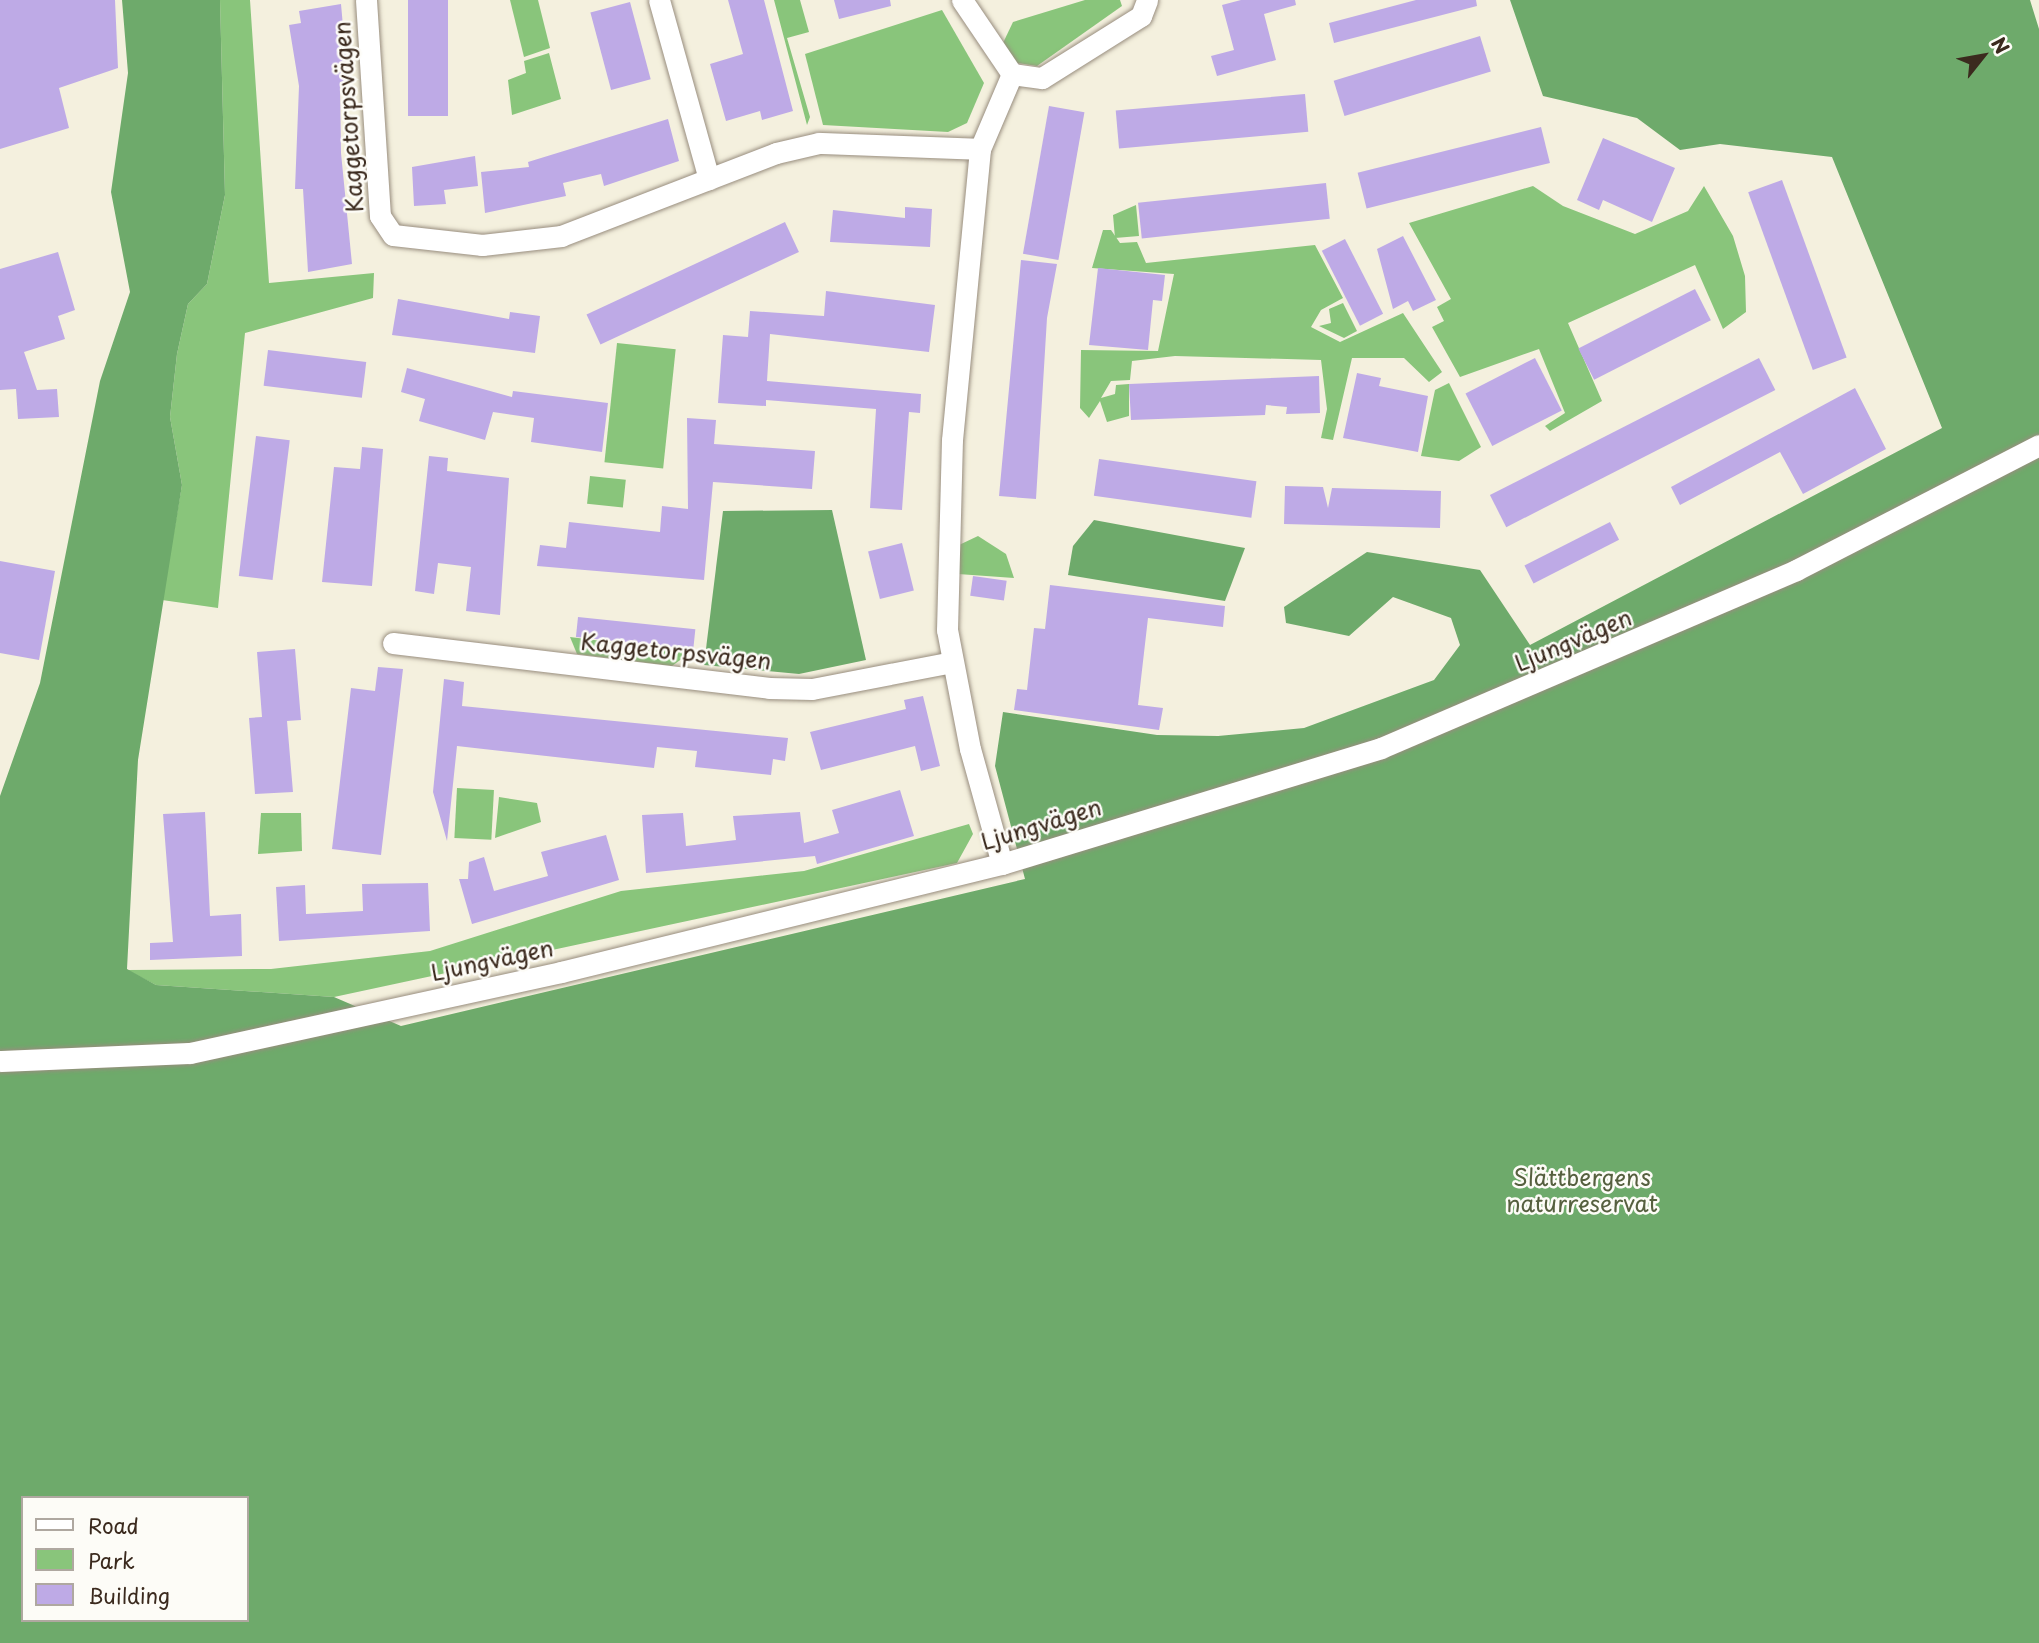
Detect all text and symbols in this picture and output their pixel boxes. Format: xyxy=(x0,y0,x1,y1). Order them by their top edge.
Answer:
street label: Kaggetorpsvägen xyxy=(328,20,368,214)
north arrow xyxy=(1948,21,2018,91)
text: N xyxy=(1985,32,2017,59)
street label: Ljungvägen xyxy=(1510,603,1636,677)
street label: Kaggetorpsvägen xyxy=(579,627,773,675)
street label: Ljungvägen xyxy=(978,793,1104,855)
street label: Ljungvägen xyxy=(428,934,556,986)
park label: Slättbergens naturreservat xyxy=(1506,1163,1658,1217)
legend xyxy=(21,1496,248,1622)
text: Road xyxy=(88,1509,139,1541)
text: Park xyxy=(88,1544,135,1576)
text: Building xyxy=(88,1579,170,1611)

